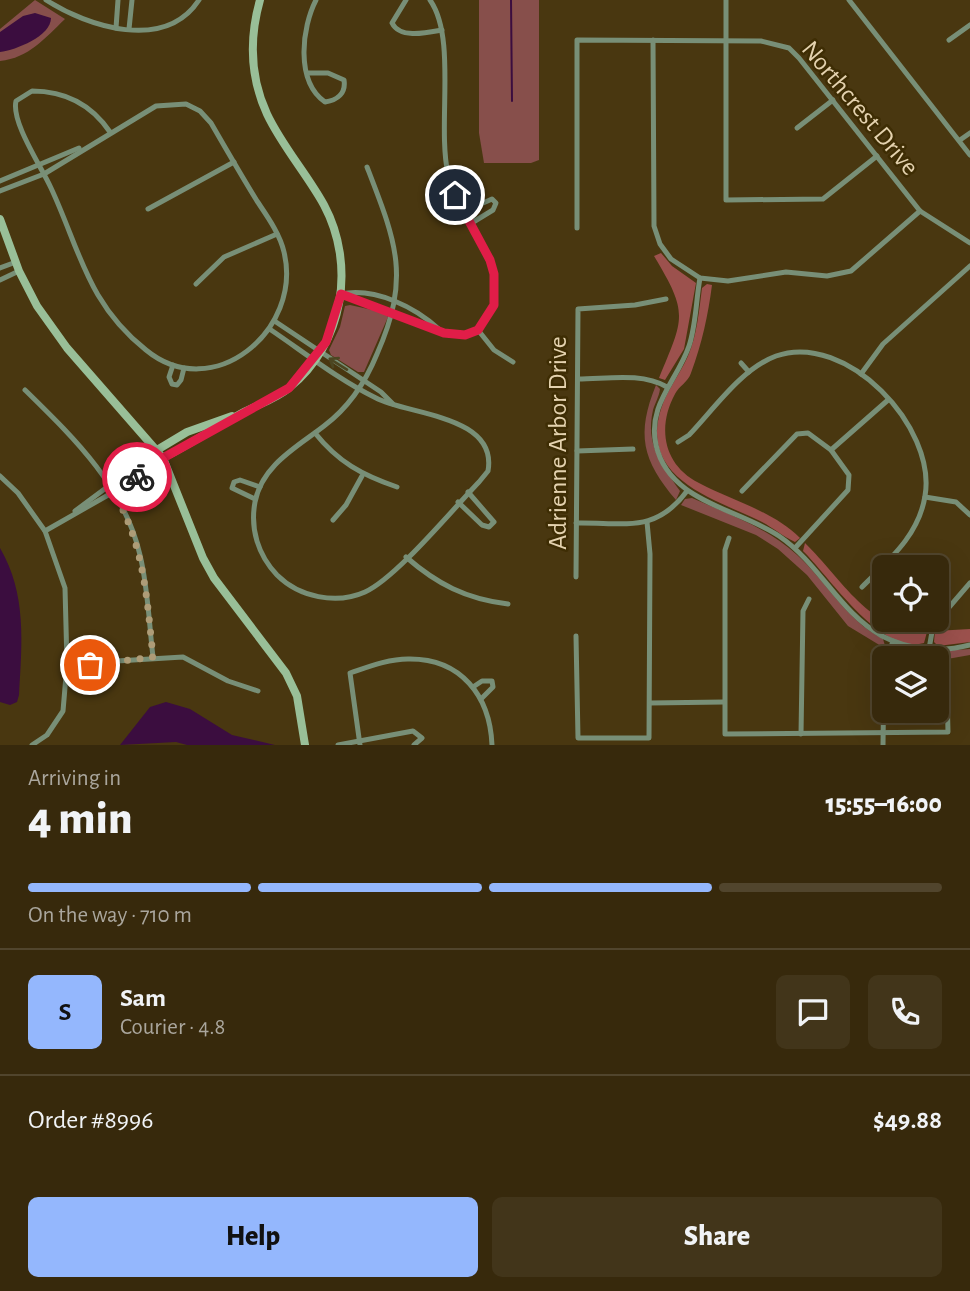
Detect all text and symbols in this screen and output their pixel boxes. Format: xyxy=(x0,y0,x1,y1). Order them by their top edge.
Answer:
street label: Northcrest Drive xyxy=(797,36,923,180)
pin xyxy=(425,165,485,225)
icon: home xyxy=(436,176,474,214)
street label: Adrienne Arbor Drive xyxy=(545,336,571,550)
one-way arrow xyxy=(329,357,349,371)
courier xyxy=(102,442,172,512)
icon: bike xyxy=(118,458,156,496)
map controls xyxy=(872,555,949,723)
button: locate xyxy=(872,555,949,632)
pin xyxy=(60,635,120,695)
icon: bag xyxy=(71,646,109,684)
button: layers xyxy=(872,646,949,723)
text: Arriving in xyxy=(28,767,121,790)
text: 15:55–16:00 xyxy=(825,791,942,817)
text: 4 min xyxy=(28,796,133,842)
text: On the way · 710 m xyxy=(28,904,192,927)
button: chat xyxy=(776,975,850,1049)
button: phone xyxy=(868,975,942,1049)
text: Sam xyxy=(120,985,166,1011)
text: S xyxy=(59,999,71,1025)
text: Courier · 4.8 xyxy=(120,1016,225,1039)
text: Order #8996 xyxy=(28,1107,153,1133)
text: $49.88 xyxy=(873,1107,942,1133)
button: Help xyxy=(28,1197,478,1277)
button: Share xyxy=(492,1197,942,1277)

